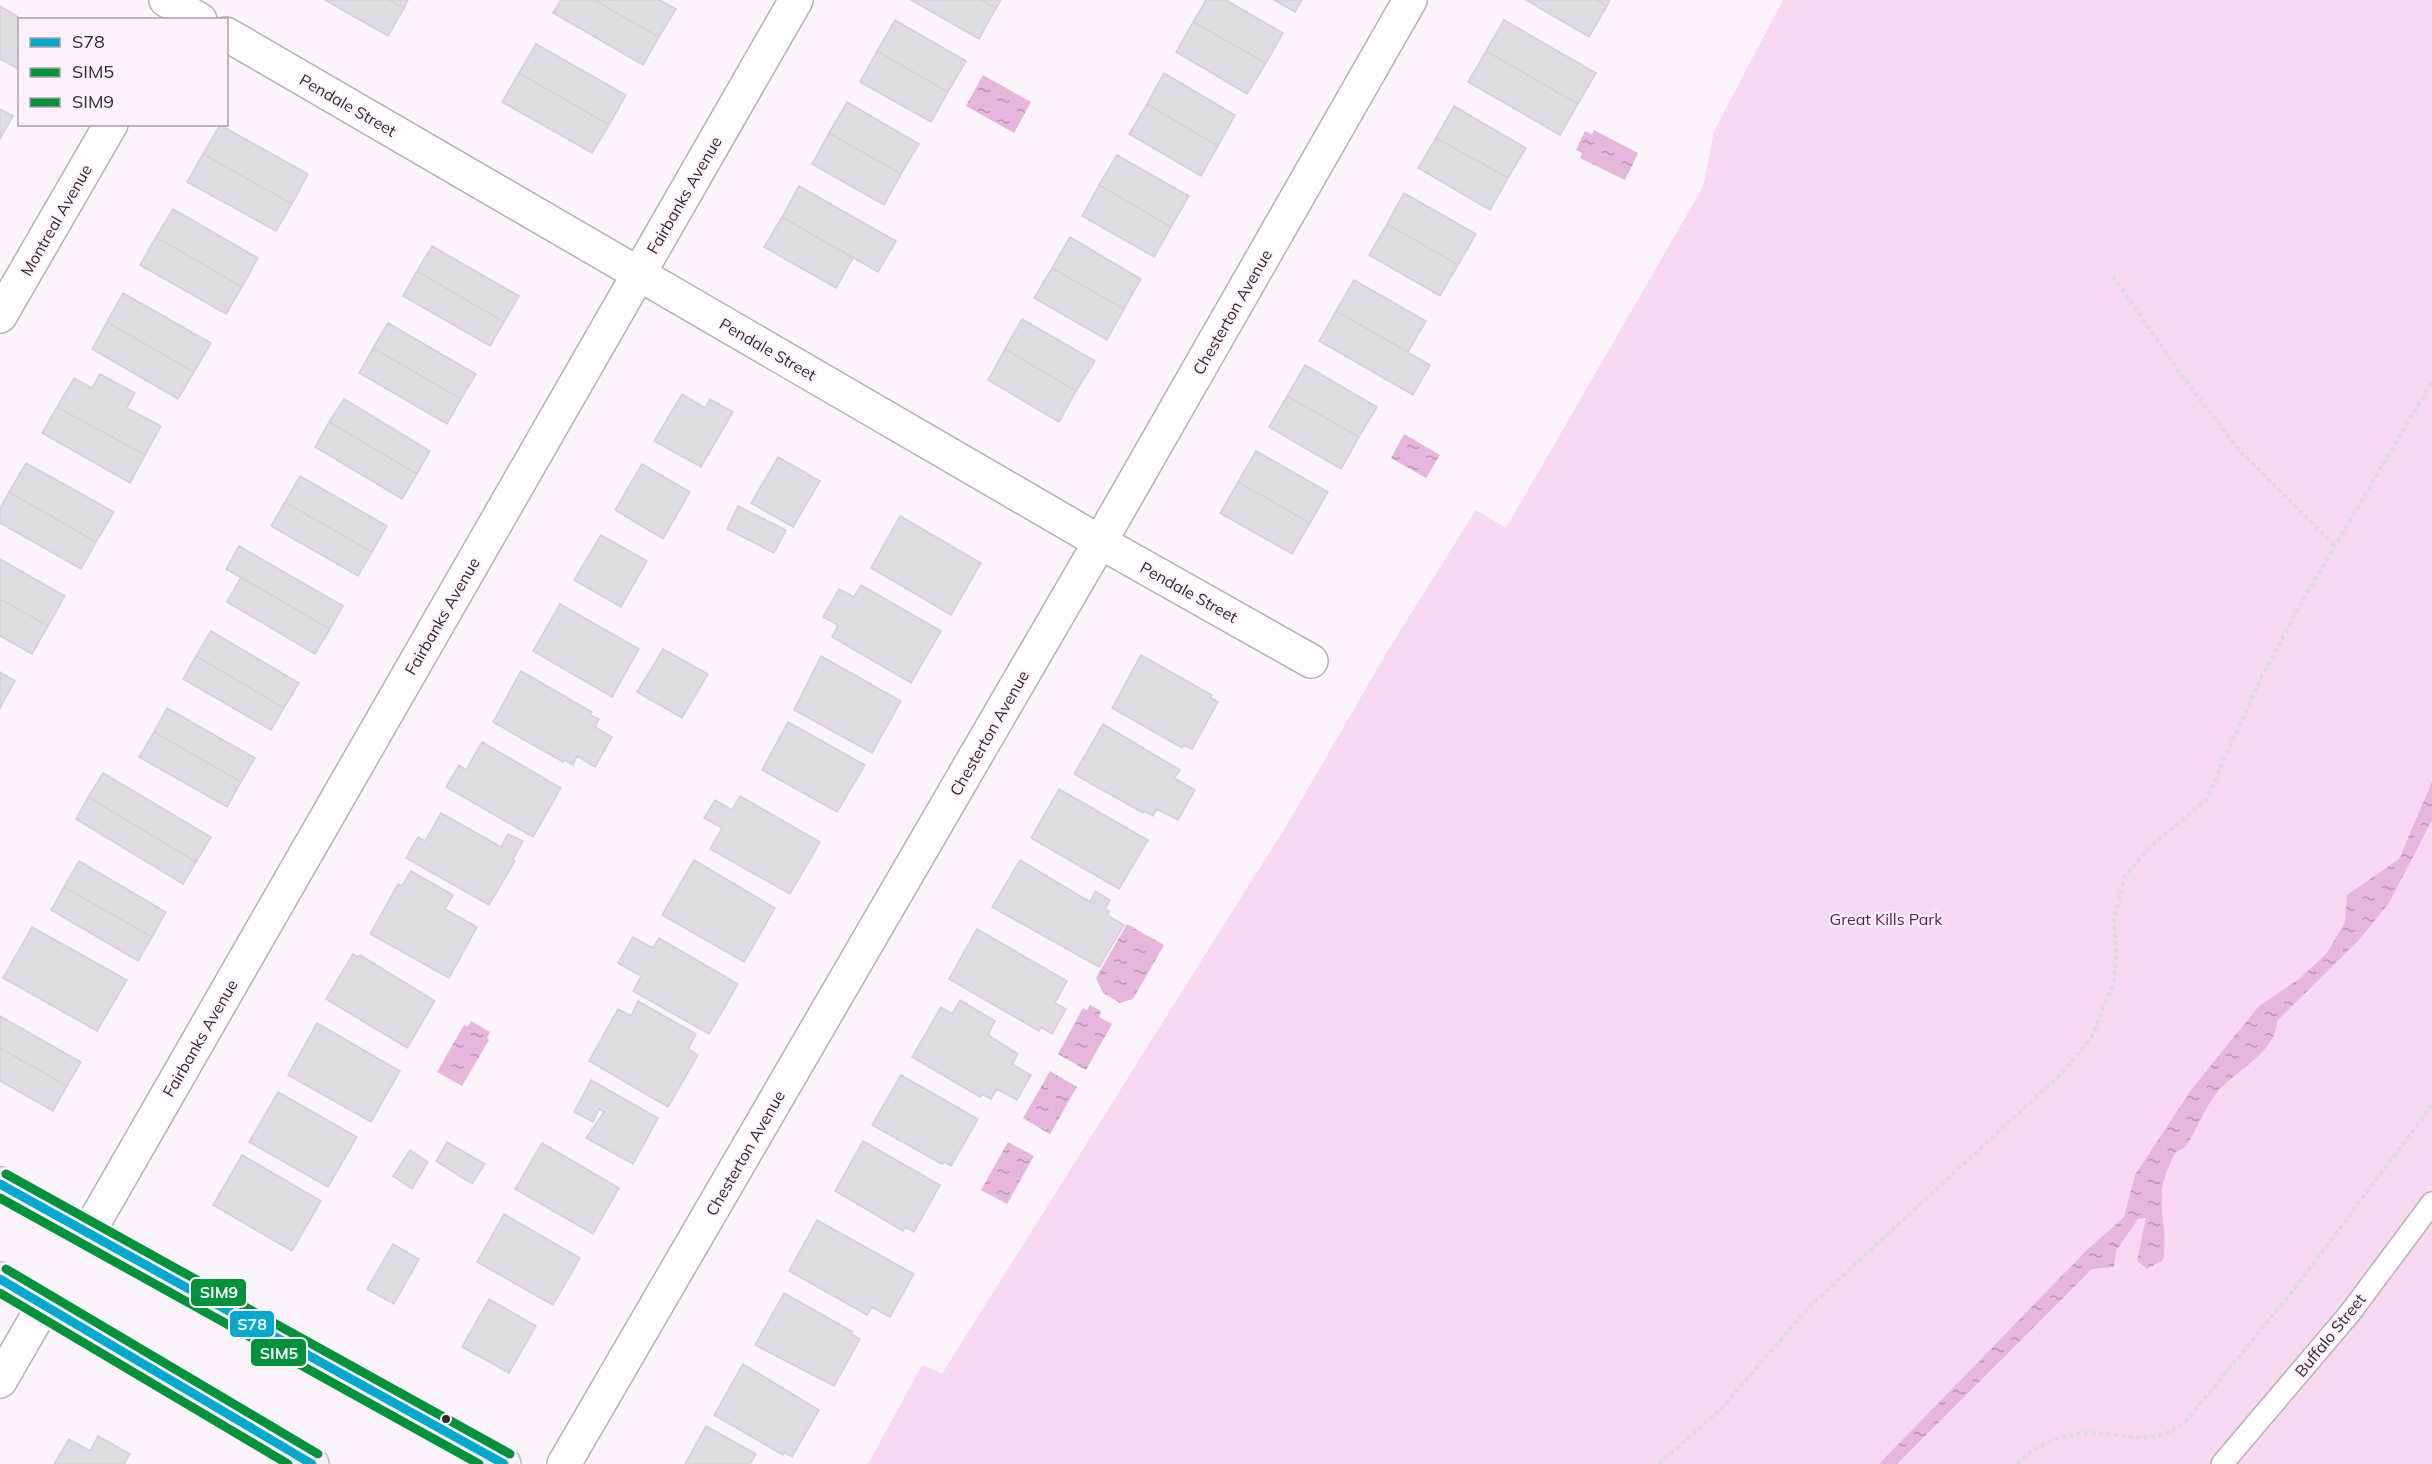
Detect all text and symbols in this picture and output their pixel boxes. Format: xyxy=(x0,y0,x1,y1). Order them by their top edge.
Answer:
legend xyxy=(18,18,228,126)
text: S78 xyxy=(72,30,105,53)
text: SIM5 xyxy=(72,60,114,83)
street label: Pendale Street xyxy=(296,69,400,141)
text: SIM9 xyxy=(72,90,114,113)
street label: Fairbanks Avenue xyxy=(642,133,726,257)
street label: Montreal Avenue xyxy=(16,161,96,279)
street label: Chesterton Avenue xyxy=(1188,246,1276,378)
street label: Pendale Street xyxy=(716,313,820,385)
street label: Fairbanks Avenue xyxy=(400,554,484,678)
street label: Pendale Street xyxy=(1137,557,1242,627)
street label: Chesterton Avenue xyxy=(945,667,1033,799)
park label: Great Kills Park xyxy=(1830,909,1943,929)
street label: Fairbanks Avenue xyxy=(158,976,242,1100)
street label: Chesterton Avenue xyxy=(701,1087,789,1219)
line badge: SIM9 xyxy=(190,1278,247,1307)
text: SIM9 xyxy=(200,1282,238,1302)
street label: Buffalo Street xyxy=(2290,1289,2370,1381)
line badge: S78 xyxy=(229,1310,275,1338)
text: S78 xyxy=(237,1314,267,1334)
line badge: SIM5 xyxy=(250,1338,307,1367)
text: SIM5 xyxy=(260,1343,299,1363)
unlabelled marker xyxy=(440,1413,452,1425)

